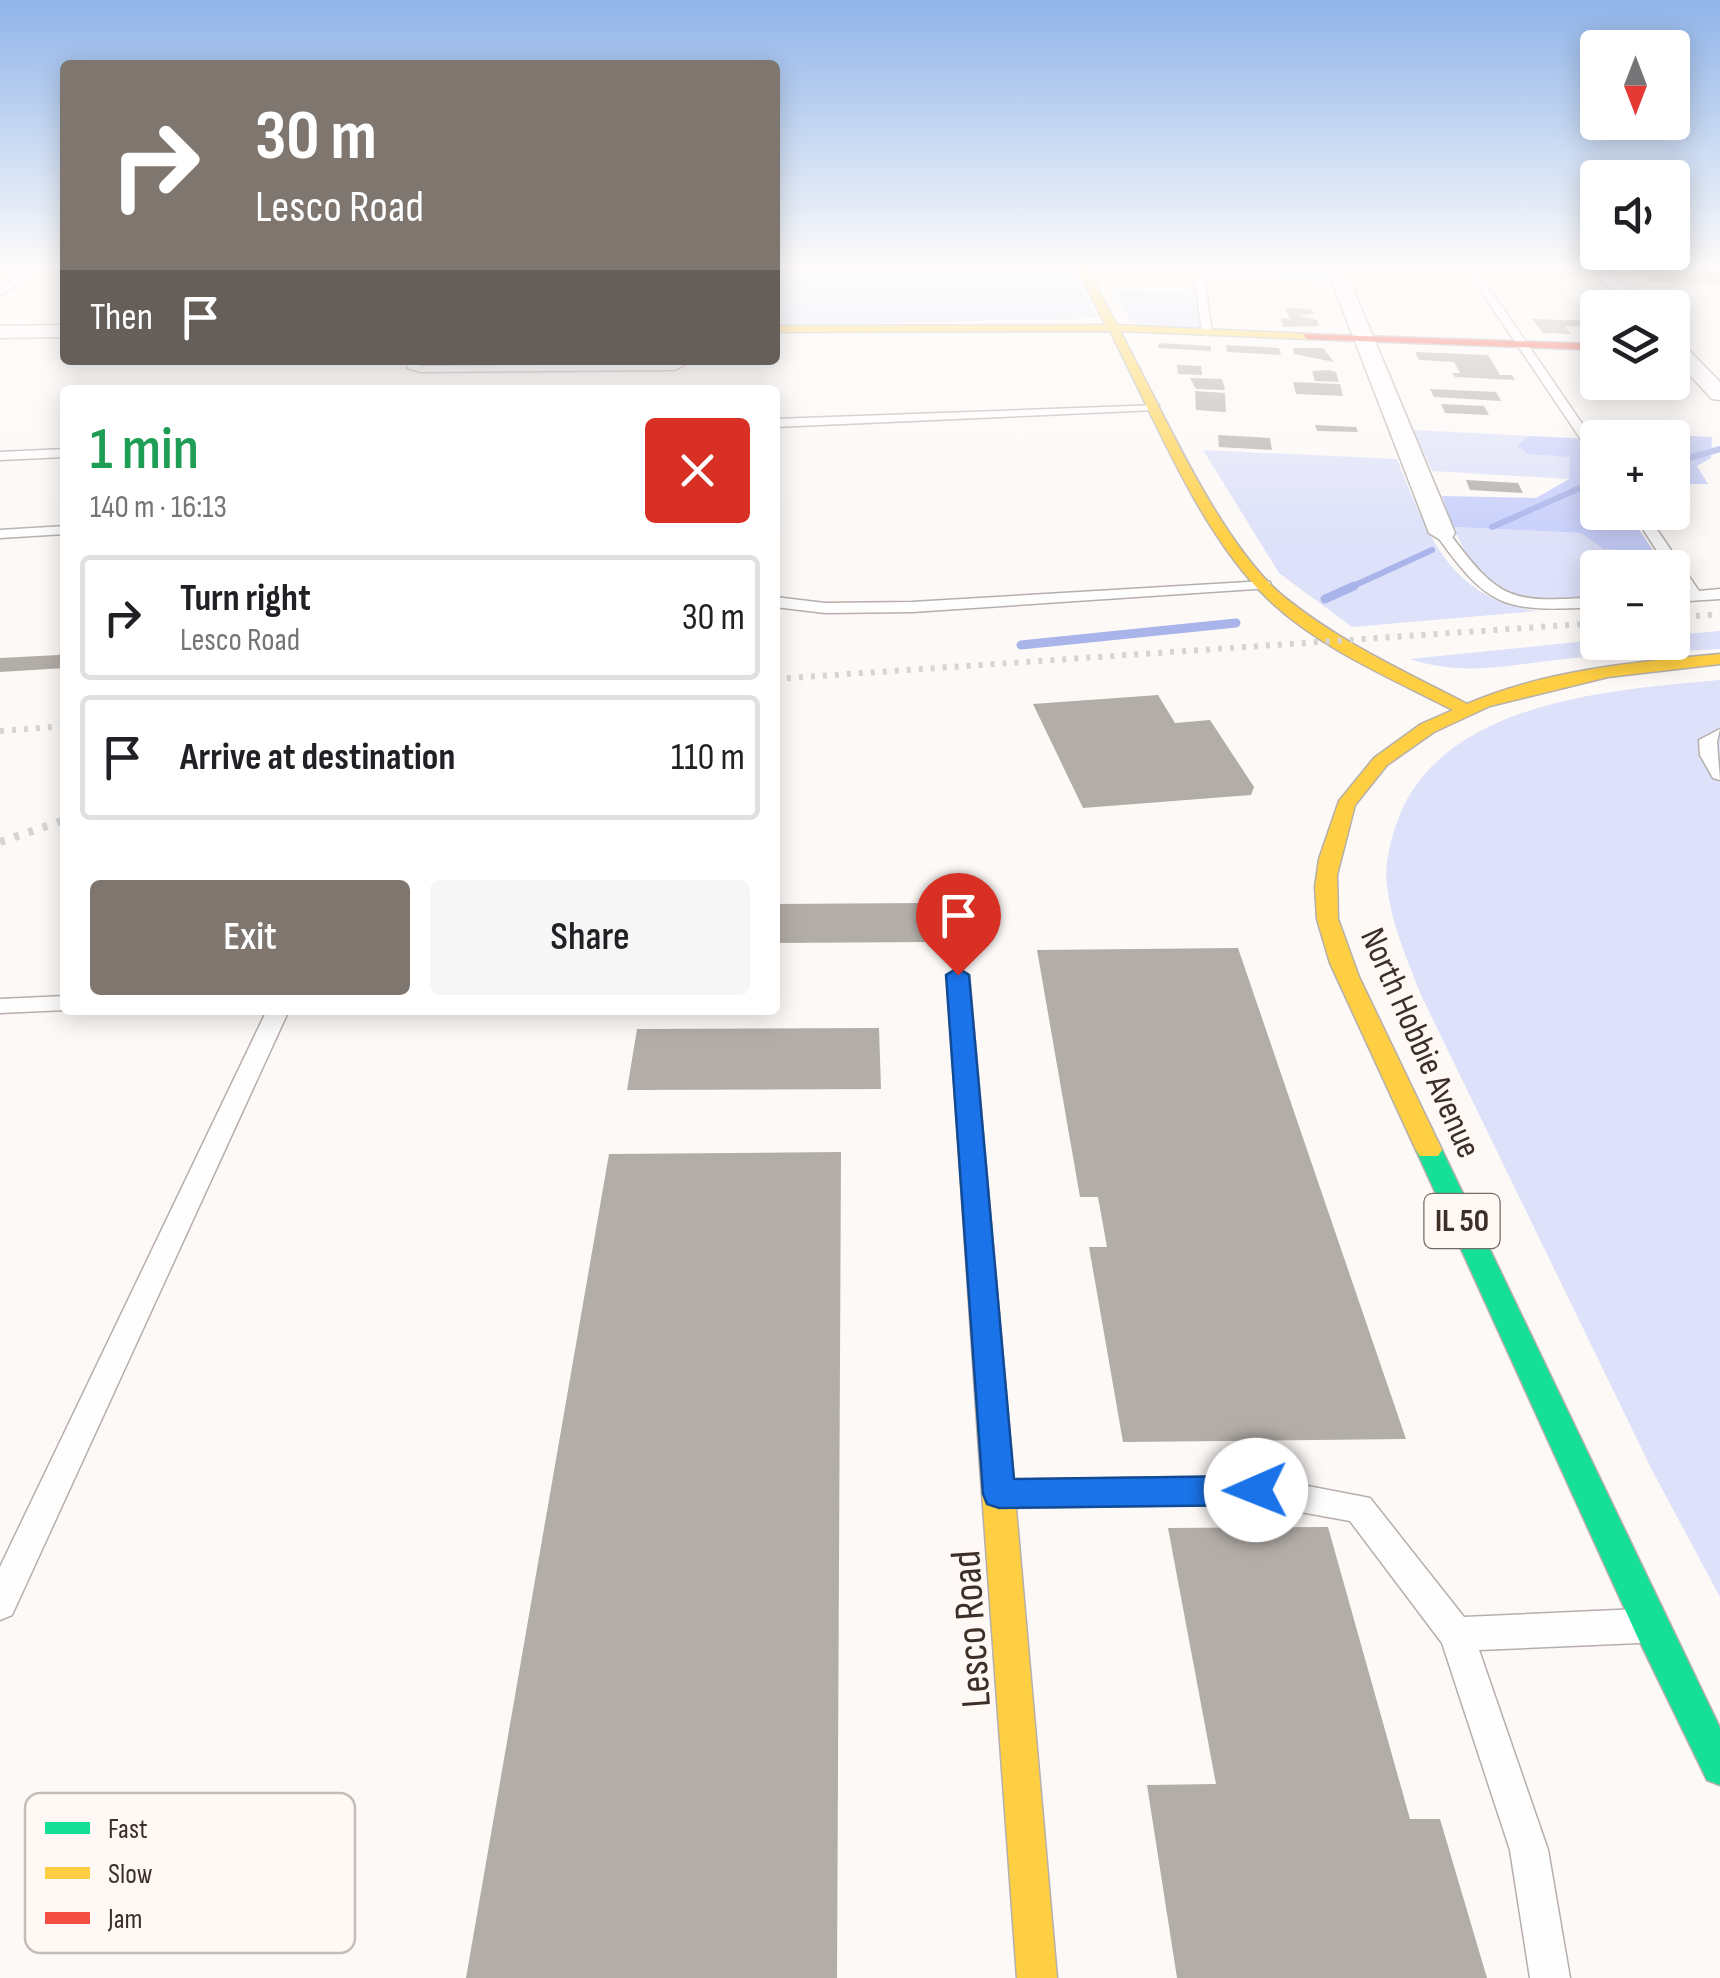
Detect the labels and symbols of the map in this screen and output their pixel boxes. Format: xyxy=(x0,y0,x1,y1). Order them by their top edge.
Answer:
north arrow xyxy=(1580,30,1690,140)
pin xyxy=(916,873,1001,976)
street label: North Hobbie Avenue xyxy=(1350,921,1490,1165)
road number: IL 50 xyxy=(1424,1194,1500,1248)
position arrow xyxy=(1204,1438,1308,1542)
street label: Lesco Road xyxy=(941,1549,1003,1709)
legend xyxy=(25,1793,355,1953)
text: Fast xyxy=(108,1813,147,1846)
text: Slow xyxy=(108,1858,153,1891)
text: Jam xyxy=(107,1903,143,1936)

